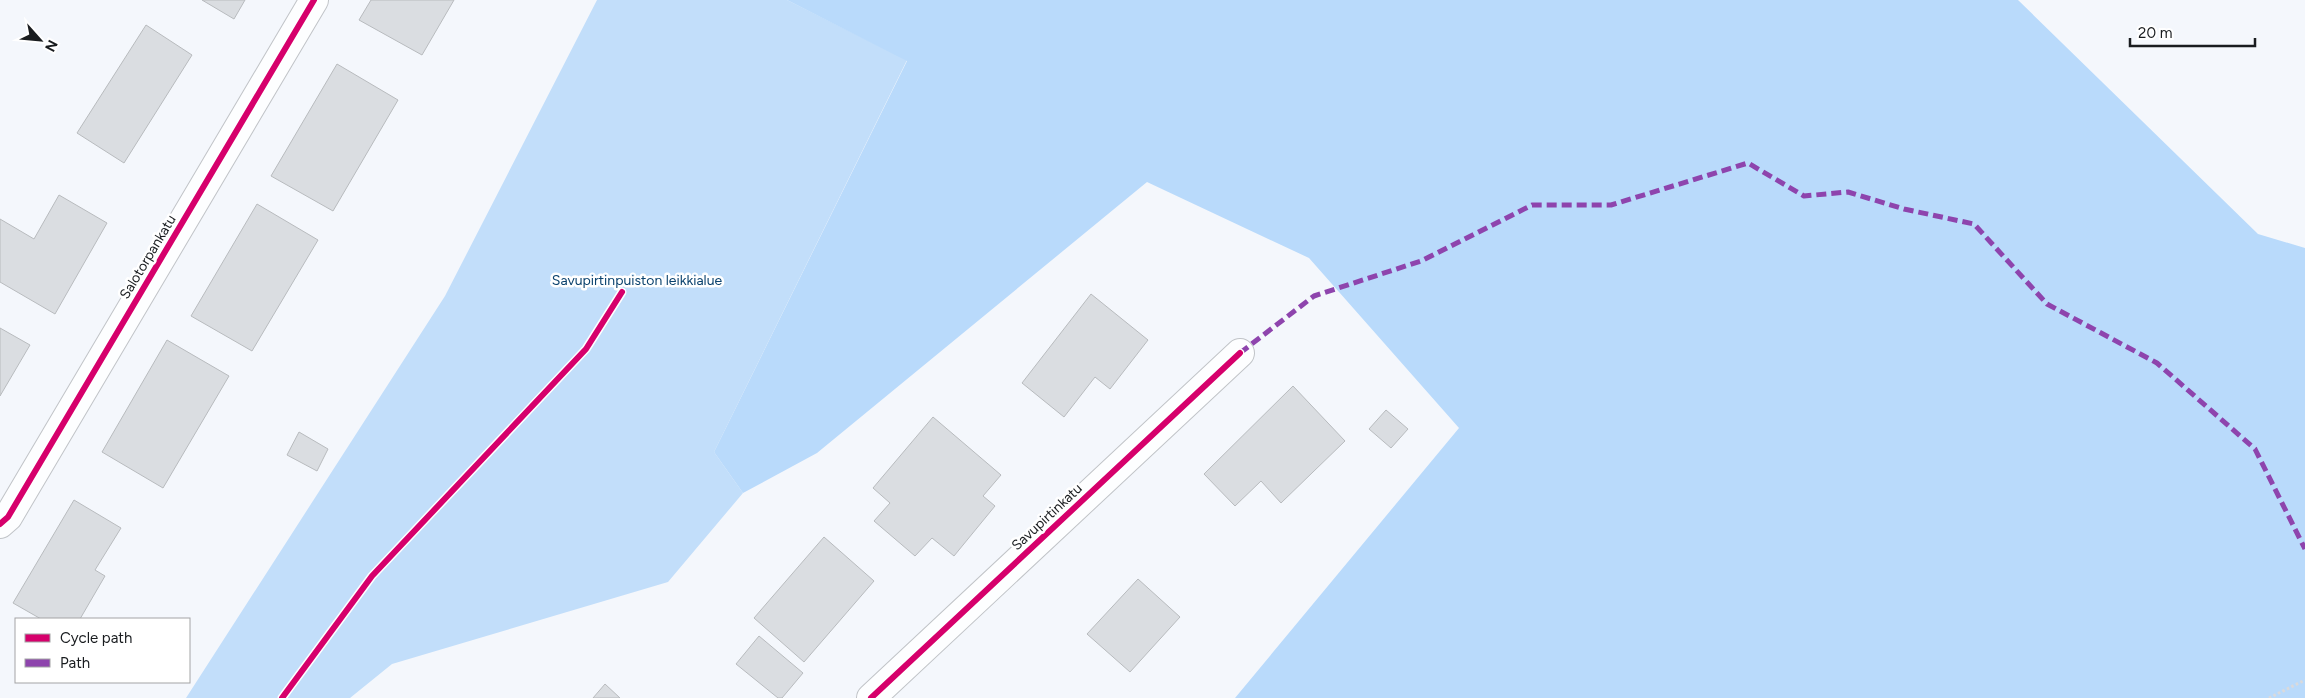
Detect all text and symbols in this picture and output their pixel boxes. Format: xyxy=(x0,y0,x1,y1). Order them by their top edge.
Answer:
north arrow xyxy=(15,15,65,65)
scale bar xyxy=(2130,15,2255,47)
text: 20 m xyxy=(2138,24,2172,42)
text: N xyxy=(41,37,61,54)
street label: Salotorpankatu xyxy=(116,212,180,302)
park label: Savupirtinpuiston leikkialue xyxy=(552,272,723,289)
street label: Savupirtinkatu xyxy=(1008,480,1086,554)
legend xyxy=(15,618,190,683)
text: Cycle path xyxy=(60,629,132,647)
text: Path xyxy=(60,654,90,672)

